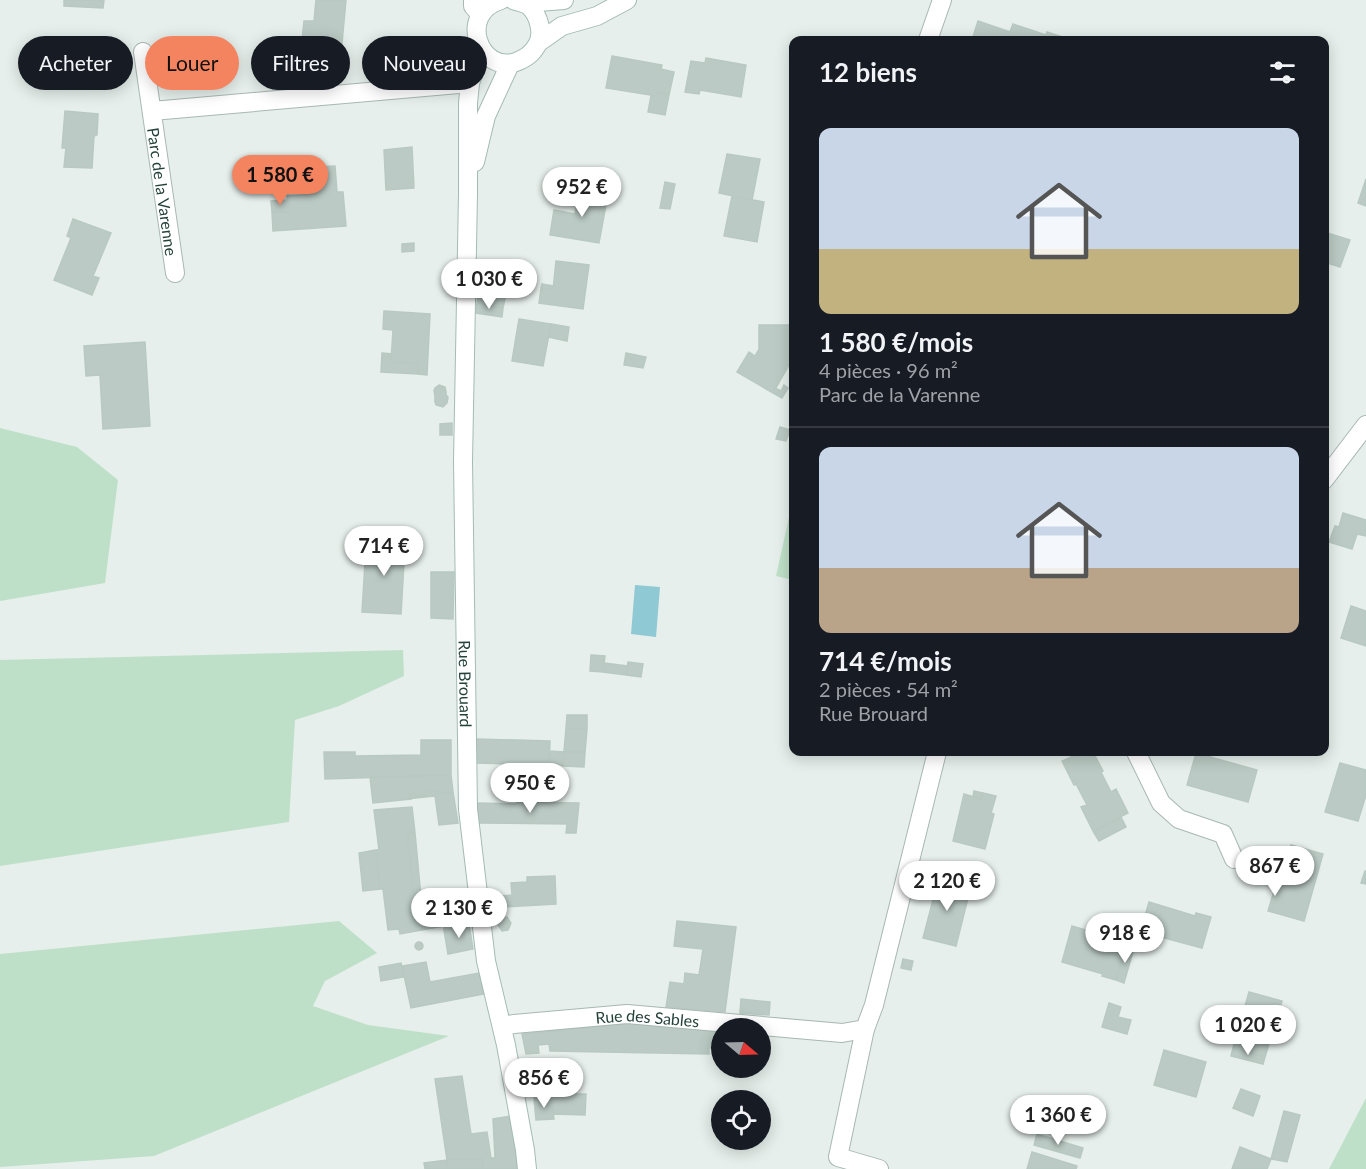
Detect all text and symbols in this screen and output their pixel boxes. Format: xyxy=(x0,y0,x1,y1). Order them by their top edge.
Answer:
chip: Acheter xyxy=(18,36,133,90)
chip: Louer xyxy=(145,36,239,90)
chip: Filtres xyxy=(251,36,350,90)
chip: Nouveau xyxy=(362,36,487,90)
text: 12 biens xyxy=(819,56,917,88)
icon: filters xyxy=(1266,56,1299,89)
street label: Parc de la Varenne xyxy=(145,126,182,257)
pin: 1 580 € xyxy=(225,155,335,206)
text: 1 580 € xyxy=(246,162,314,186)
pin: 952 € xyxy=(540,167,624,218)
icon: home xyxy=(1005,167,1113,275)
text: 952 € xyxy=(556,174,608,198)
pin: 1 030 € xyxy=(434,259,544,310)
text: 1 030 € xyxy=(455,266,523,290)
text: 1 580 €/mois xyxy=(819,326,973,358)
text: 4 pièces · 96 m² xyxy=(819,358,958,382)
text: Parc de la Varenne xyxy=(819,382,980,406)
icon: home xyxy=(1005,486,1113,594)
pin: 714 € xyxy=(342,526,426,577)
text: 714 € xyxy=(358,533,410,557)
street label: Rue Brouard xyxy=(456,640,476,727)
text: 714 €/mois xyxy=(819,645,952,677)
text: 2 pièces · 54 m² xyxy=(819,677,958,701)
text: Rue Brouard xyxy=(819,701,928,725)
pin: 950 € xyxy=(488,763,572,814)
text: 950 € xyxy=(504,770,556,794)
pin: 867 € xyxy=(1233,846,1317,897)
text: 867 € xyxy=(1249,853,1301,877)
pin: 2 120 € xyxy=(892,861,1002,912)
text: 2 120 € xyxy=(913,868,981,892)
pin: 2 130 € xyxy=(404,888,514,939)
text: 2 130 € xyxy=(425,895,493,919)
pin: 918 € xyxy=(1083,913,1167,964)
text: 918 € xyxy=(1099,920,1151,944)
street label: Rue des Sables xyxy=(595,1004,700,1030)
pin: 1 020 € xyxy=(1193,1005,1303,1056)
text: 1 020 € xyxy=(1214,1012,1282,1036)
north arrow xyxy=(711,1018,771,1078)
map controls xyxy=(711,1018,771,1150)
pin: 856 € xyxy=(502,1058,586,1109)
text: 856 € xyxy=(518,1065,570,1089)
button: locate xyxy=(711,1090,771,1150)
pin: 1 360 € xyxy=(1003,1095,1113,1146)
text: 1 360 € xyxy=(1024,1102,1092,1126)

